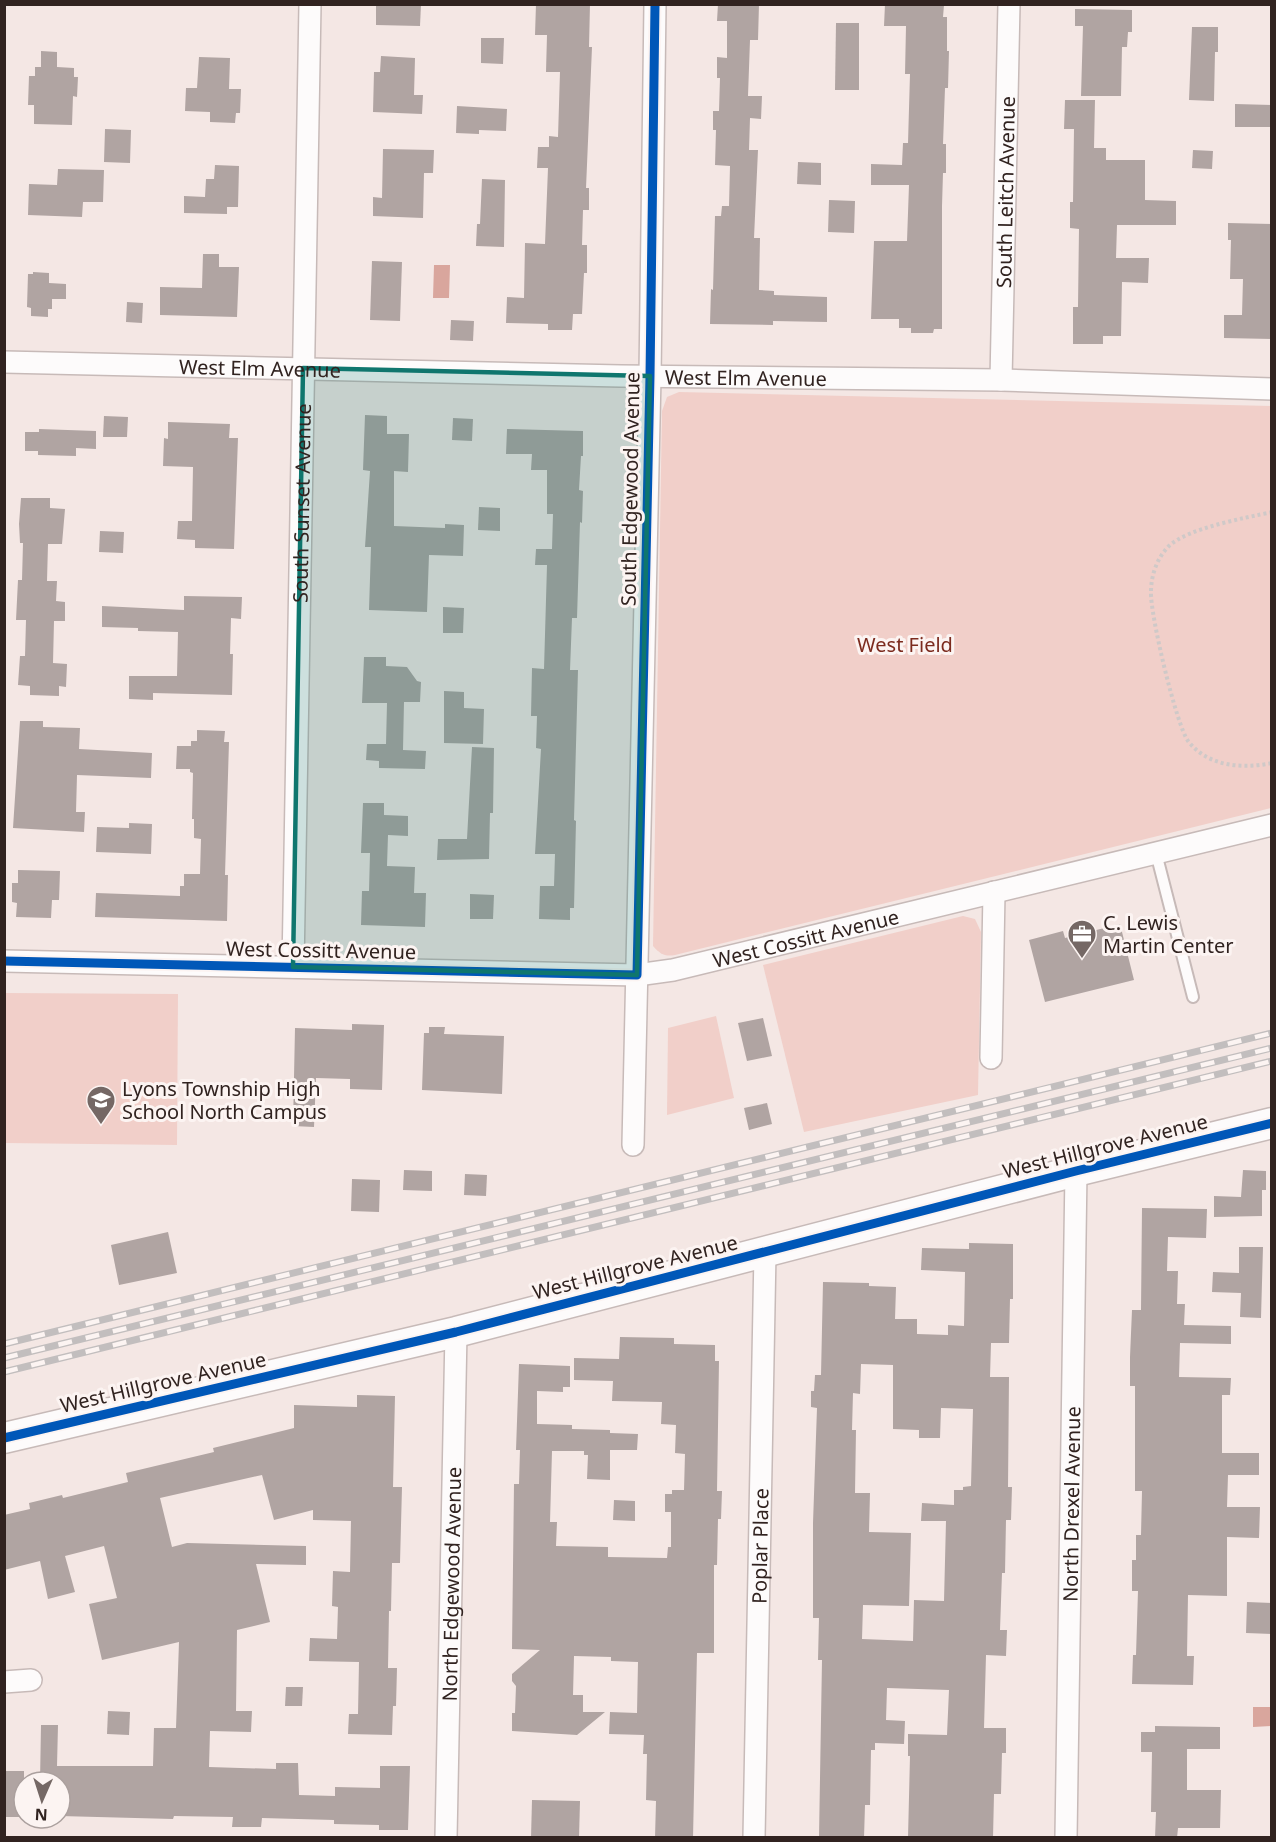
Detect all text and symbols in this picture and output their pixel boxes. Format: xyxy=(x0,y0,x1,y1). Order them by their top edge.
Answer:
street label: South Leitch Avenue xyxy=(989,96,1021,288)
street label: West Elm Avenue xyxy=(179,352,341,383)
street label: West Elm Avenue xyxy=(665,363,827,392)
street label: South Edgewood Avenue xyxy=(614,372,646,606)
street label: South Sunset Avenue xyxy=(286,403,316,603)
park label: West Field xyxy=(857,631,953,658)
street label: West Cossitt Avenue xyxy=(710,902,901,973)
place label: C. Lewis Martin Center xyxy=(1103,909,1234,959)
office icon: C. Lewis Martin Center xyxy=(1066,918,1098,960)
street label: West Cossitt Avenue xyxy=(226,935,416,965)
place label: Lyons Township High School North Campus xyxy=(122,1075,327,1125)
school or university icon: Lyons Township High School North Campus xyxy=(85,1084,117,1126)
street label: West Hillgrove Avenue xyxy=(1000,1107,1210,1185)
street label: West Hillgrove Avenue xyxy=(530,1228,740,1306)
street label: West Hillgrove Avenue xyxy=(57,1345,269,1419)
street label: North Drexel Avenue xyxy=(1056,1406,1086,1602)
street label: North Edgewood Avenue xyxy=(435,1466,467,1702)
street label: Poplar Place xyxy=(745,1488,774,1604)
north arrow xyxy=(12,1770,72,1830)
text: N xyxy=(34,1804,48,1826)

